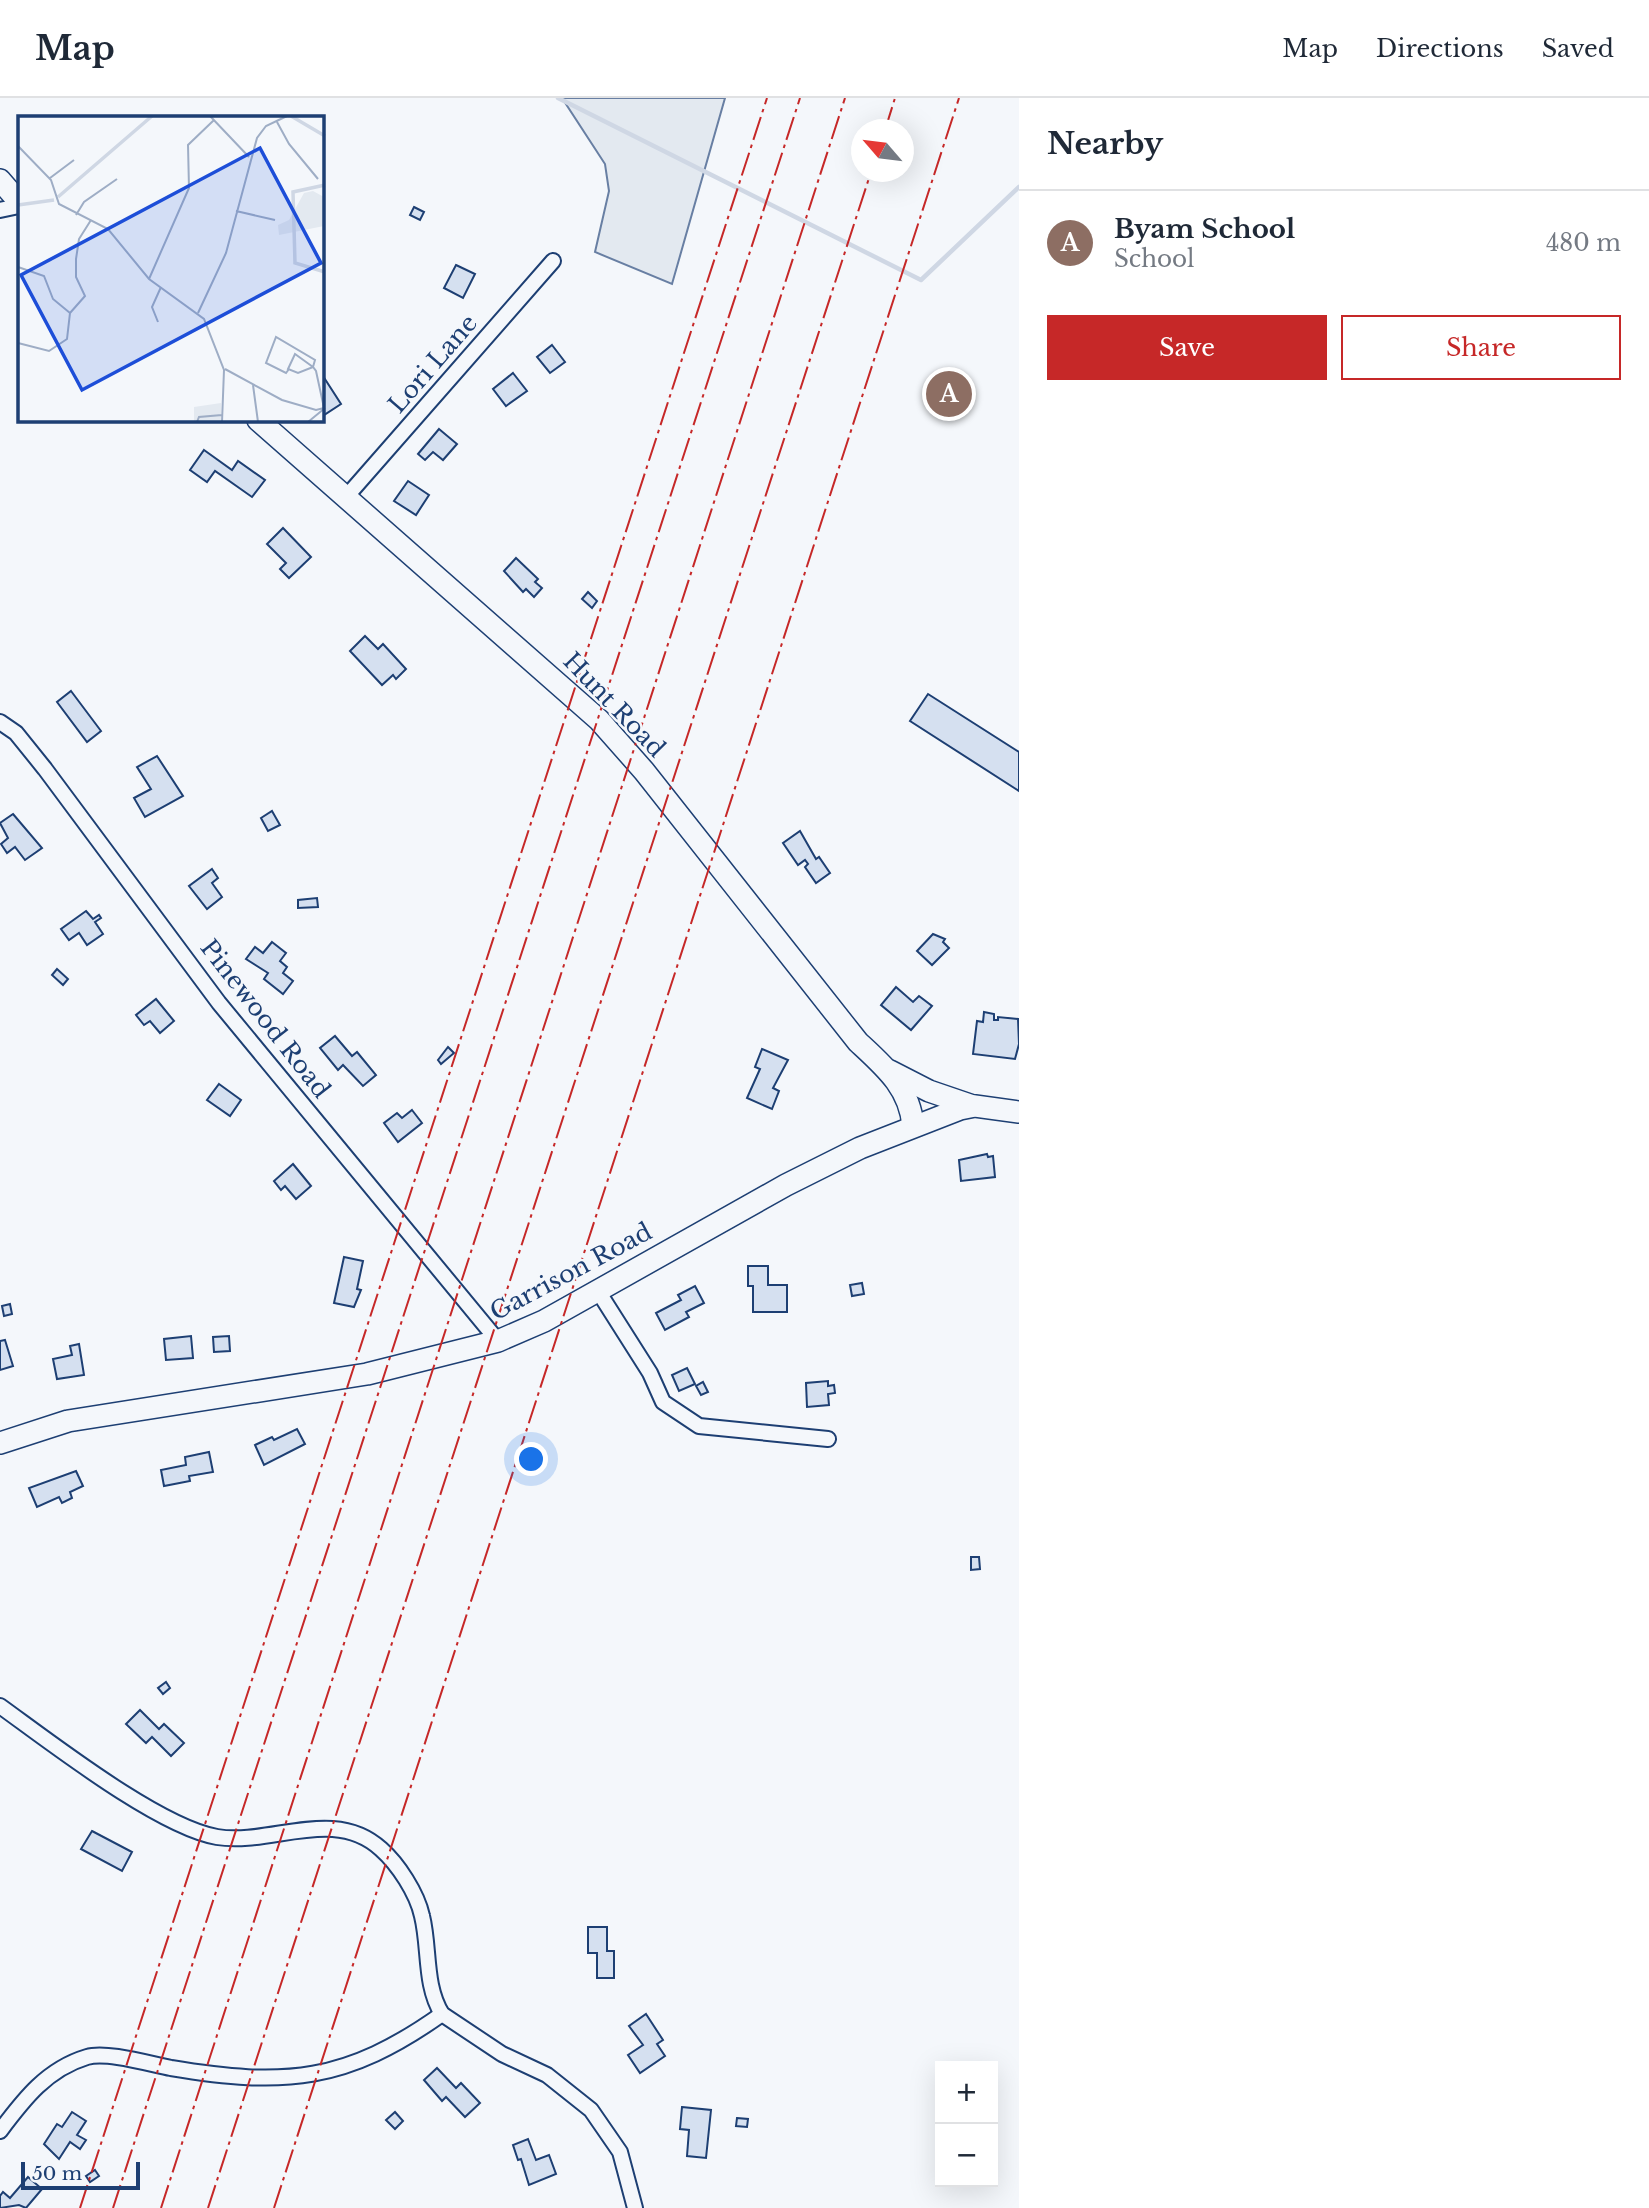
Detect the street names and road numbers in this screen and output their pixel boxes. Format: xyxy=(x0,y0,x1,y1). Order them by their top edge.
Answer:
street label: Lori Lane xyxy=(382,309,483,419)
street label: Hunt Road xyxy=(557,646,671,763)
street label: Pinewood Road xyxy=(195,934,336,1104)
street label: Garrison Road xyxy=(485,1217,657,1326)

